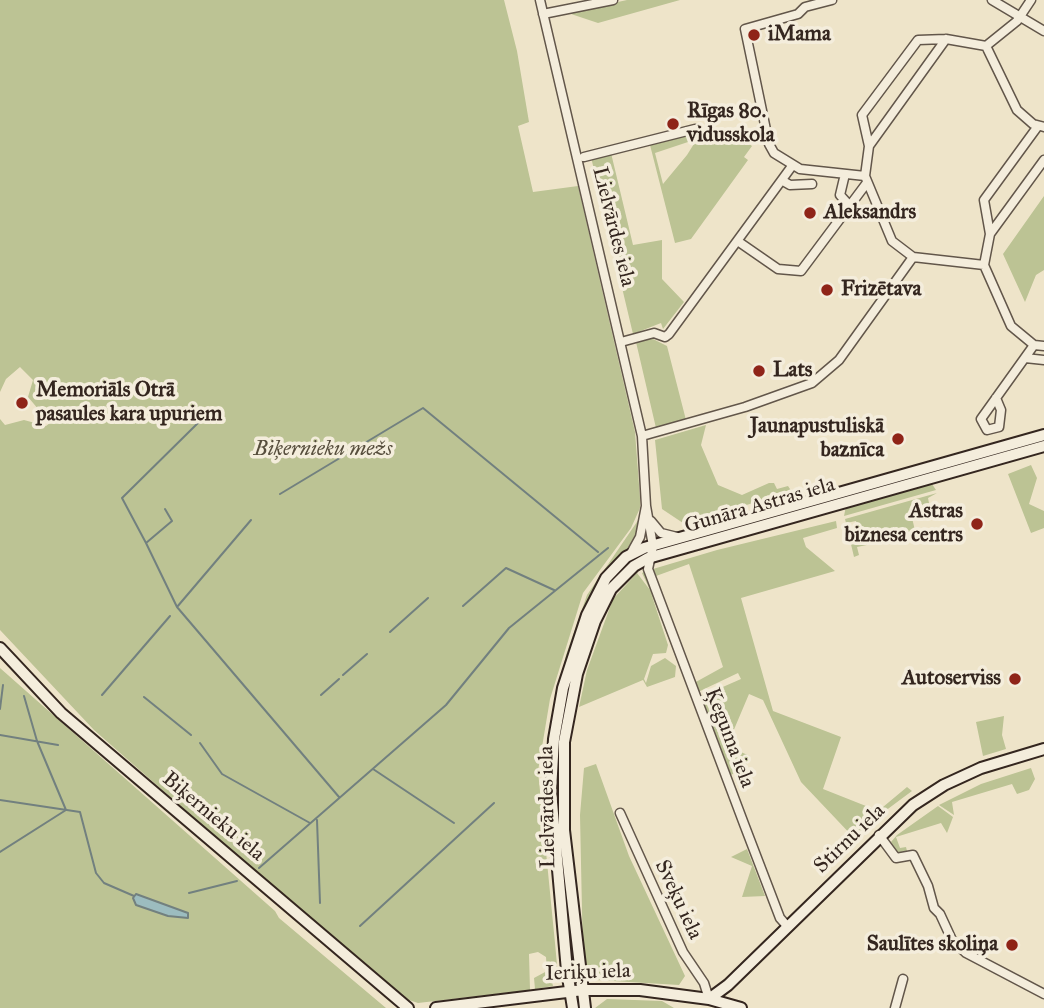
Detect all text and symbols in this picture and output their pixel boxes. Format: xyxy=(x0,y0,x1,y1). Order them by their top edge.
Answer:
place label: iMama xyxy=(768,22,831,48)
marker: iMama xyxy=(746,27,762,43)
place label: Rīgas 80. vidusskola xyxy=(687,99,775,149)
marker: Rīgas 80. vidusskola xyxy=(665,116,681,132)
street label: Lielvārdes iela xyxy=(586,165,640,289)
place label: Aleksandrs xyxy=(824,200,916,226)
marker: Aleksandrs xyxy=(802,205,818,221)
place label: Frizētava xyxy=(841,277,921,303)
marker: Frizētava xyxy=(819,282,835,298)
place label: Lats xyxy=(773,358,812,384)
marker: Lats xyxy=(751,363,767,379)
place label: Memoriāls Otrā pasaules kara upuriem xyxy=(36,378,222,428)
marker: Memoriāls Otrā pasaules kara upuriem xyxy=(14,395,30,411)
place label: Jaunapustuliskā baznīca xyxy=(750,414,884,464)
marker: Jaunapustuliskā baznīca xyxy=(890,431,906,447)
park label: Biķernieku mežs xyxy=(254,437,392,463)
street label: Gunāra Astras iela xyxy=(682,473,838,539)
place label: Astras biznesa centrs xyxy=(844,499,963,549)
marker: Astras biznesa centrs xyxy=(969,516,985,532)
place label: Autoserviss xyxy=(902,666,1001,692)
marker: Autoserviss xyxy=(1007,671,1023,687)
street label: Ķeguma iela xyxy=(698,685,760,791)
street label: Lielvārdes iela xyxy=(534,746,562,868)
street label: Biķernieku iela xyxy=(157,767,269,867)
street label: Stirnu iela xyxy=(809,799,891,879)
street label: Sveķu iela xyxy=(649,856,707,944)
place label: Saulītes skoliņa xyxy=(867,932,998,958)
marker: Saulītes skoliņa xyxy=(1004,937,1020,953)
street label: Ieriķu iela xyxy=(545,959,631,987)

